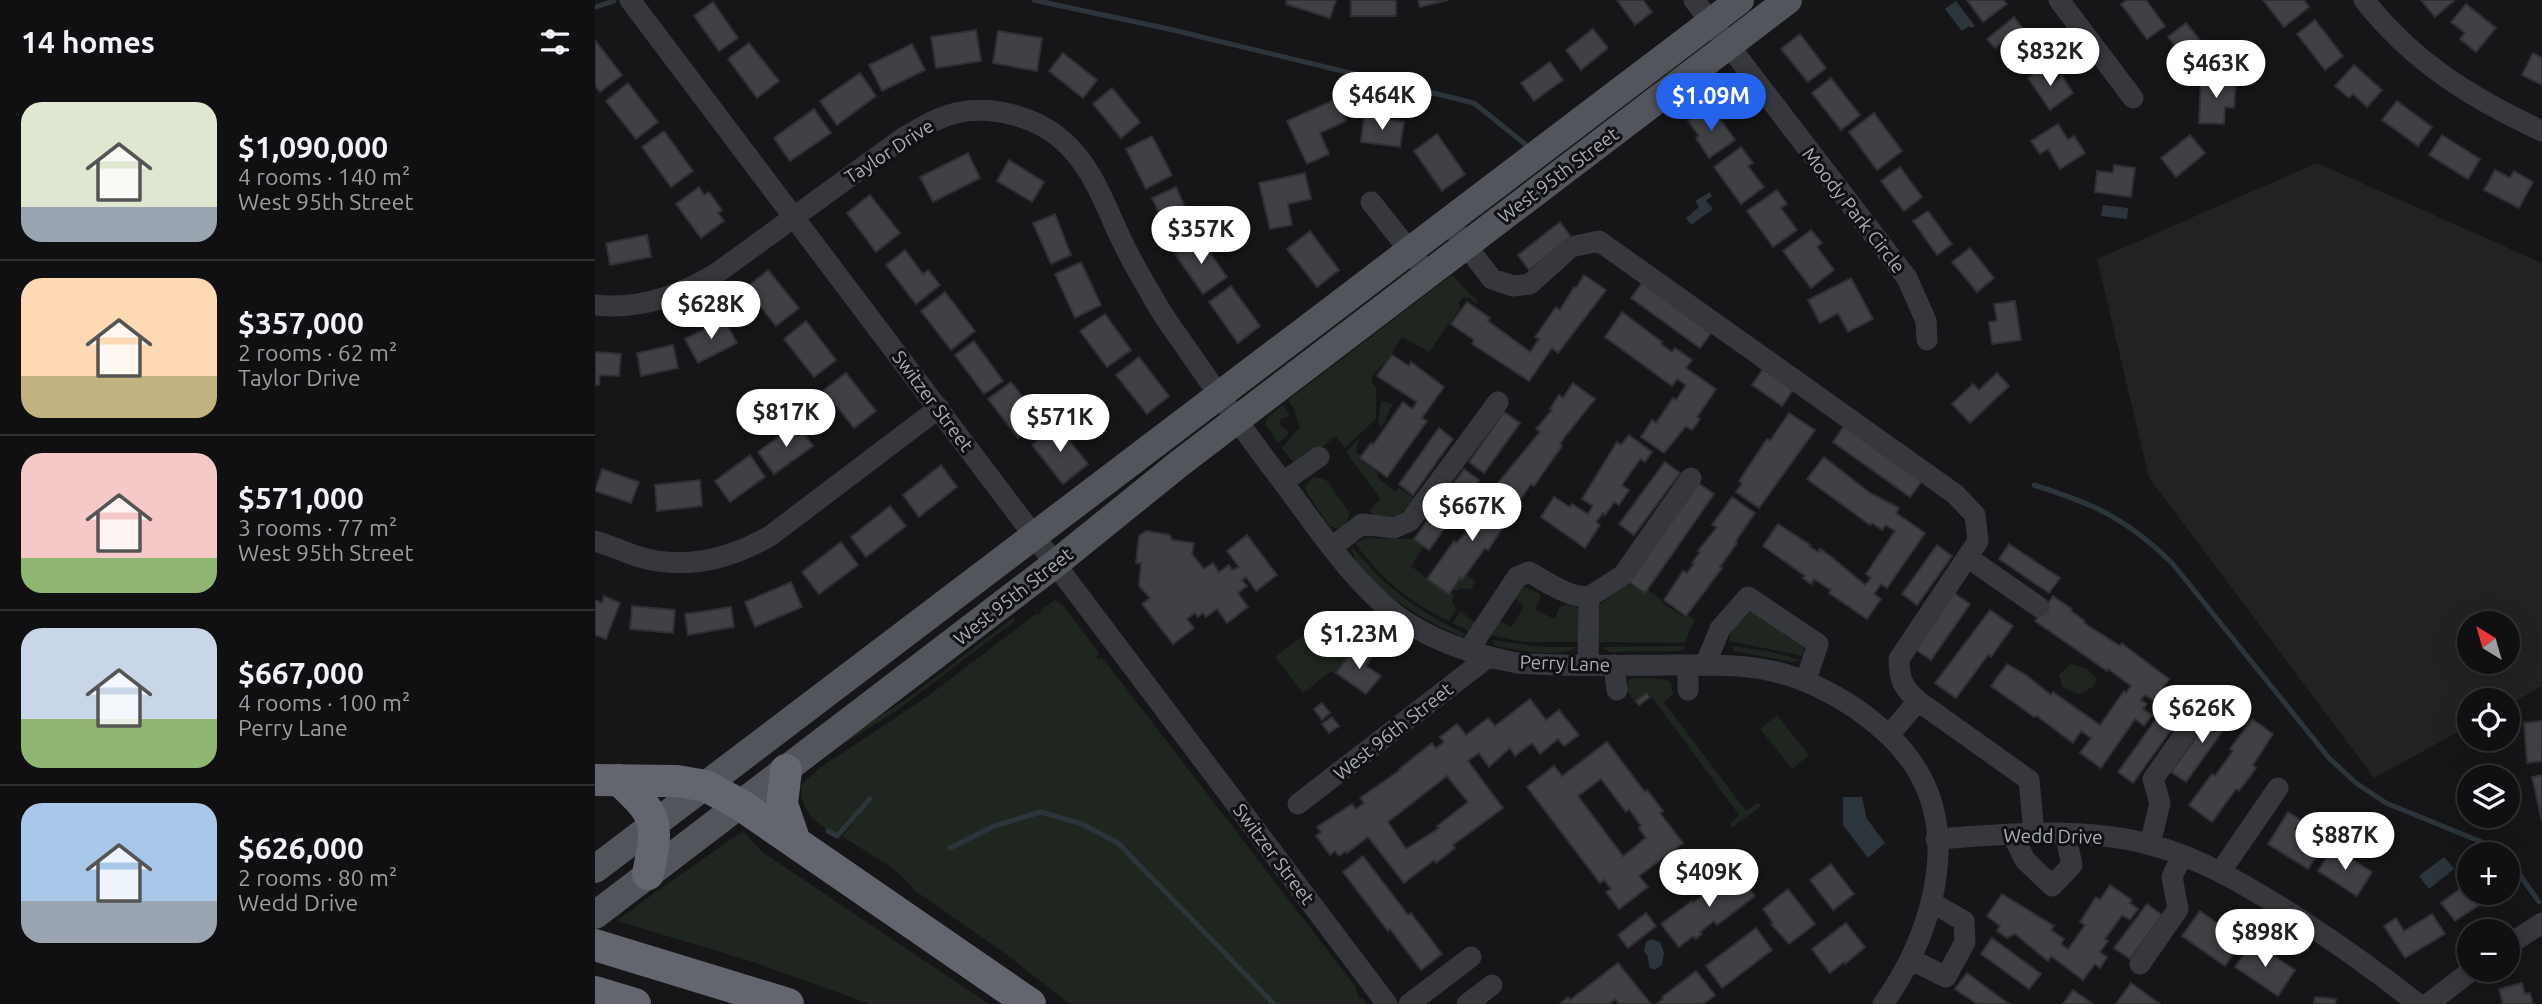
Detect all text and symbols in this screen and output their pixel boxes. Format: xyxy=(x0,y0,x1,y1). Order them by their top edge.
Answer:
icon: filters xyxy=(536,23,574,61)
text: 14 homes xyxy=(21,25,155,59)
pin: $832K xyxy=(2001,28,2099,88)
text: $832K xyxy=(2016,38,2084,63)
pin: $463K xyxy=(2167,41,2265,100)
text: $463K xyxy=(2182,50,2250,75)
pin: $464K xyxy=(1333,72,1431,132)
pin: $1.09M xyxy=(1654,74,1768,133)
text: $464K xyxy=(1348,82,1416,107)
text: $1.09M xyxy=(1672,83,1750,108)
street label: Taylor Drive xyxy=(841,114,937,188)
street label: West 95th Street xyxy=(1493,122,1623,227)
icon: home xyxy=(77,130,161,214)
text: $1,090,000 xyxy=(238,130,388,164)
street label: Moody Park Circle xyxy=(1798,143,1910,277)
text: 4 rooms · 140 m² xyxy=(238,164,410,189)
text: West 95th Street xyxy=(238,189,414,214)
pin: $357K xyxy=(1152,206,1250,266)
text: $357K xyxy=(1167,216,1235,241)
pin: $628K xyxy=(662,282,760,341)
text: $628K xyxy=(677,291,745,316)
icon: home xyxy=(77,306,161,390)
text: $357,000 xyxy=(238,306,364,340)
text: 2 rooms · 62 m² xyxy=(238,340,397,365)
street label: Switzer Street xyxy=(888,346,978,456)
text: Taylor Drive xyxy=(238,365,361,390)
pin: $817K xyxy=(737,390,835,449)
pin: $571K xyxy=(1011,394,1109,454)
text: $817K xyxy=(752,399,820,424)
text: $571K xyxy=(1026,404,1094,429)
icon: home xyxy=(77,481,161,565)
text: $571,000 xyxy=(238,481,364,515)
pin: $667K xyxy=(1423,484,1521,543)
text: $667K xyxy=(1438,493,1506,518)
text: 3 rooms · 77 m² xyxy=(238,515,397,540)
text: West 95th Street xyxy=(238,540,414,565)
street label: West 95th Street xyxy=(949,542,1077,649)
north arrow xyxy=(2457,611,2520,674)
map controls xyxy=(2457,611,2520,982)
pin: $1.23M xyxy=(1302,612,1416,671)
text: $1.23M xyxy=(1320,621,1398,646)
street label: Perry Lane xyxy=(1519,650,1611,676)
icon: home xyxy=(77,656,161,740)
text: $667,000 xyxy=(238,656,364,690)
street label: West 96th Street xyxy=(1329,677,1457,784)
pin: $626K xyxy=(2153,686,2251,745)
button: locate xyxy=(2457,688,2520,751)
text: 4 rooms · 100 m² xyxy=(238,690,410,715)
text: $626K xyxy=(2168,695,2236,720)
text: Perry Lane xyxy=(238,715,348,740)
button: layers xyxy=(2457,765,2520,828)
street label: Switzer Street xyxy=(1229,799,1319,909)
pin: $887K xyxy=(2296,812,2394,872)
text: $887K xyxy=(2311,822,2379,847)
street label: Wedd Drive xyxy=(2003,824,2103,848)
icon: home xyxy=(77,831,161,915)
text: $626,000 xyxy=(238,831,364,865)
button: + xyxy=(2457,842,2520,905)
pin: $409K xyxy=(1660,850,1758,909)
text: $409K xyxy=(1675,859,1743,884)
text: 2 rooms · 80 m² xyxy=(238,865,397,890)
text: Wedd Drive xyxy=(238,890,358,915)
pin: $898K xyxy=(2216,909,2314,969)
text: $898K xyxy=(2231,919,2299,944)
button: − xyxy=(2457,919,2520,982)

